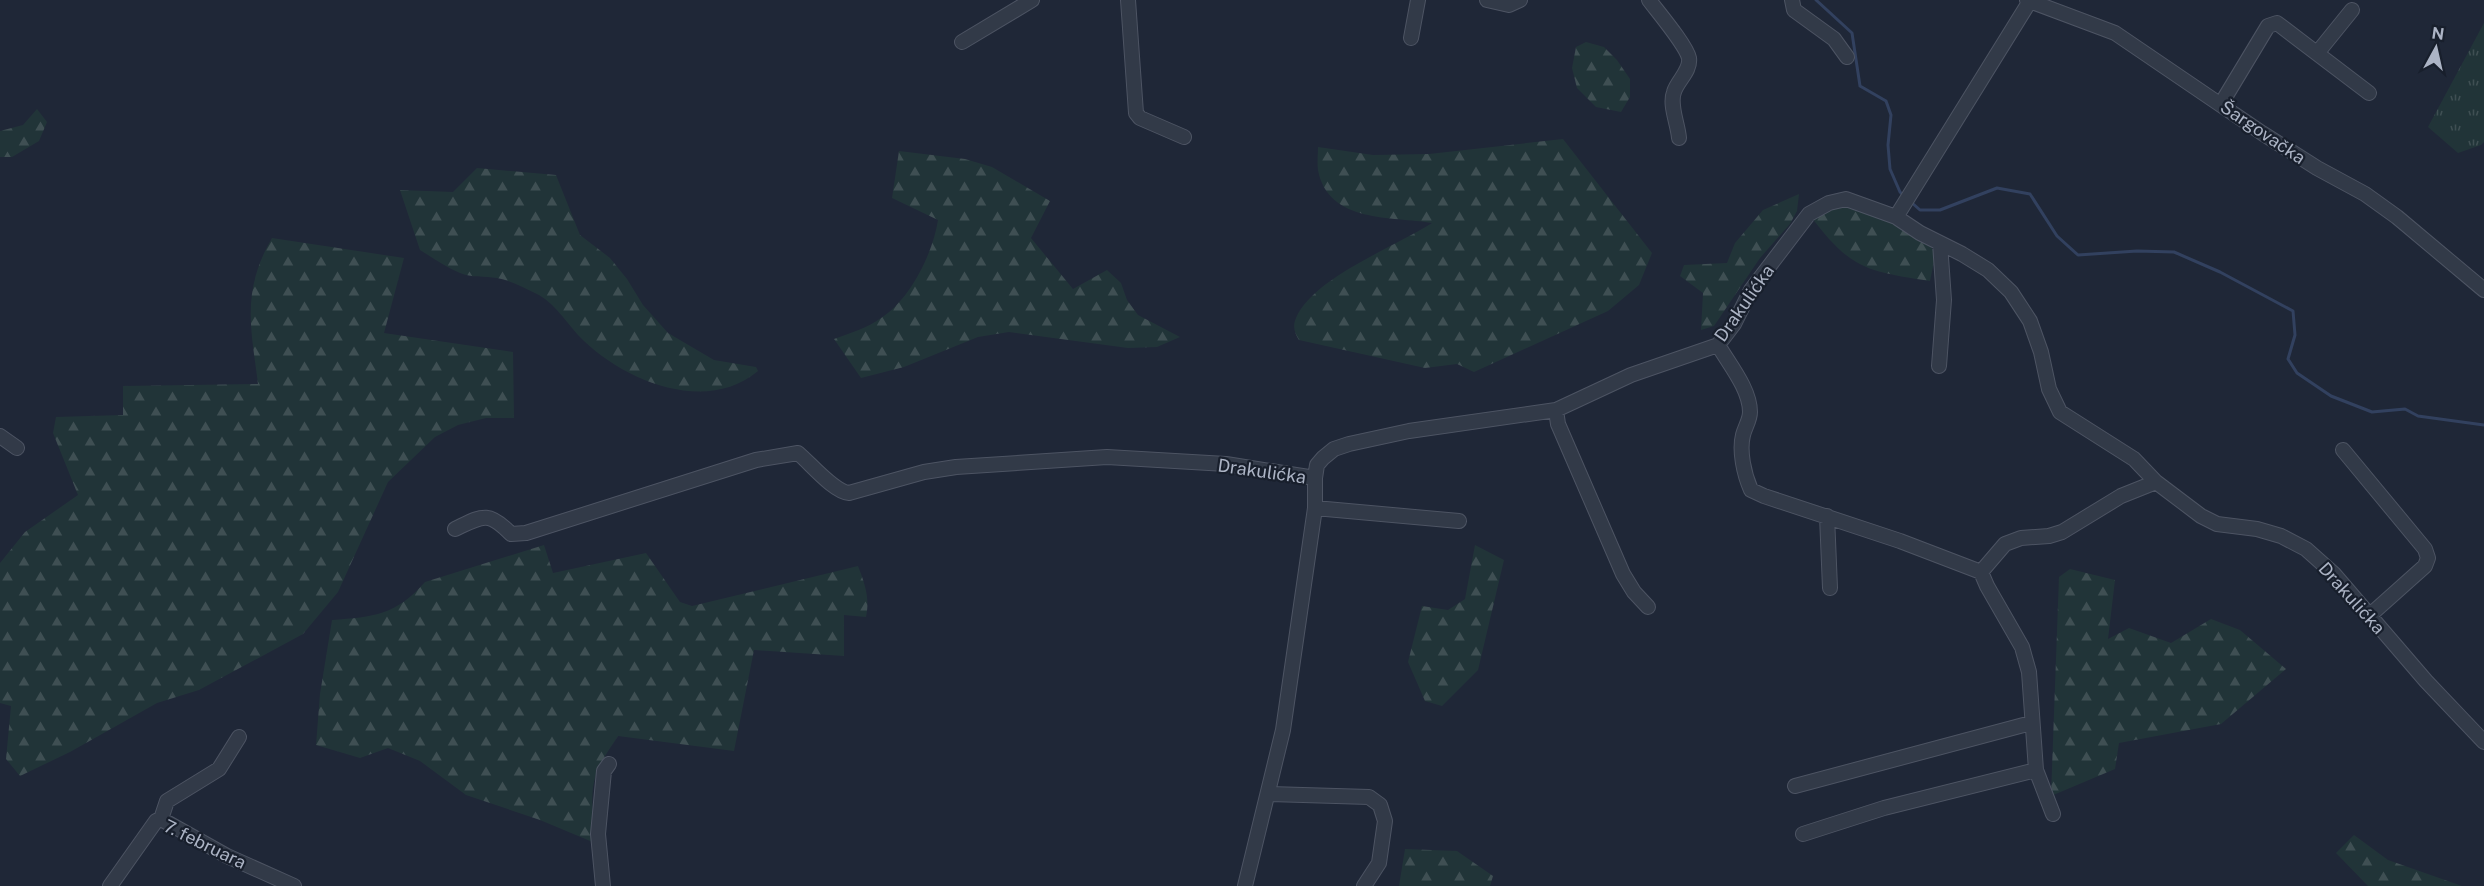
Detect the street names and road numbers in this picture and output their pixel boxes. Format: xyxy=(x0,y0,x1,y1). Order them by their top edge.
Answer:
street label: Šargovačka xyxy=(2216,96,2310,168)
street label: Drakulićka xyxy=(1710,261,1778,345)
street label: Drakulićka xyxy=(1216,454,1308,488)
street label: Drakulićka xyxy=(2314,558,2390,638)
street label: 7. februara xyxy=(160,815,250,873)

